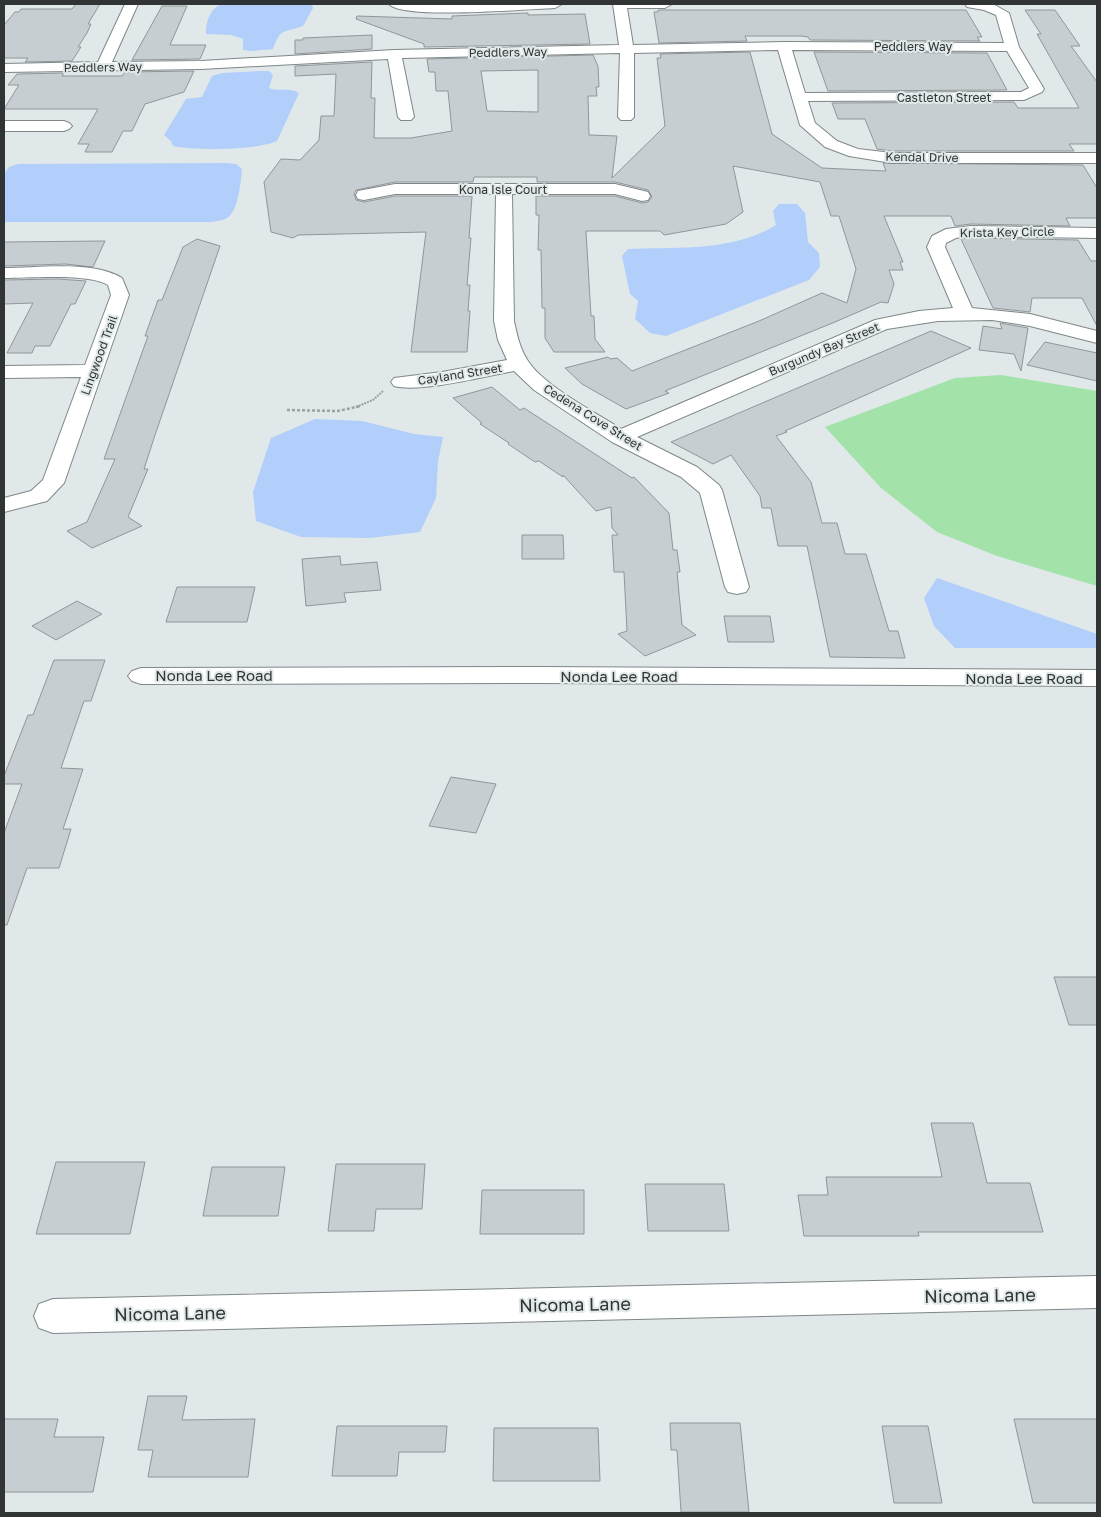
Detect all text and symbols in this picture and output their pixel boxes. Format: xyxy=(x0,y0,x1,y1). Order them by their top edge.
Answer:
street label: Peddlers Way xyxy=(874,39,953,54)
street label: Peddlers Way xyxy=(469,44,548,60)
street label: Peddlers Way xyxy=(64,59,143,75)
street label: Castleton Street xyxy=(897,90,992,105)
street label: Kendal Drive xyxy=(885,149,959,165)
street label: Kona Isle Court xyxy=(459,182,547,197)
street label: Krista Key Circle xyxy=(959,224,1055,240)
street label: Lingwood Trail xyxy=(78,313,120,397)
street label: Burgundy Bay Street xyxy=(766,319,882,379)
street label: Cayland Street xyxy=(417,360,504,388)
street label: Cedena Cove Street xyxy=(541,381,645,454)
street label: Nonda Lee Road xyxy=(155,666,273,684)
street label: Nonda Lee Road xyxy=(560,667,678,685)
street label: Nonda Lee Road xyxy=(965,669,1083,687)
street label: Nicoma Lane xyxy=(924,1283,1036,1307)
street label: Nicoma Lane xyxy=(519,1292,631,1316)
street label: Nicoma Lane xyxy=(114,1301,226,1325)

